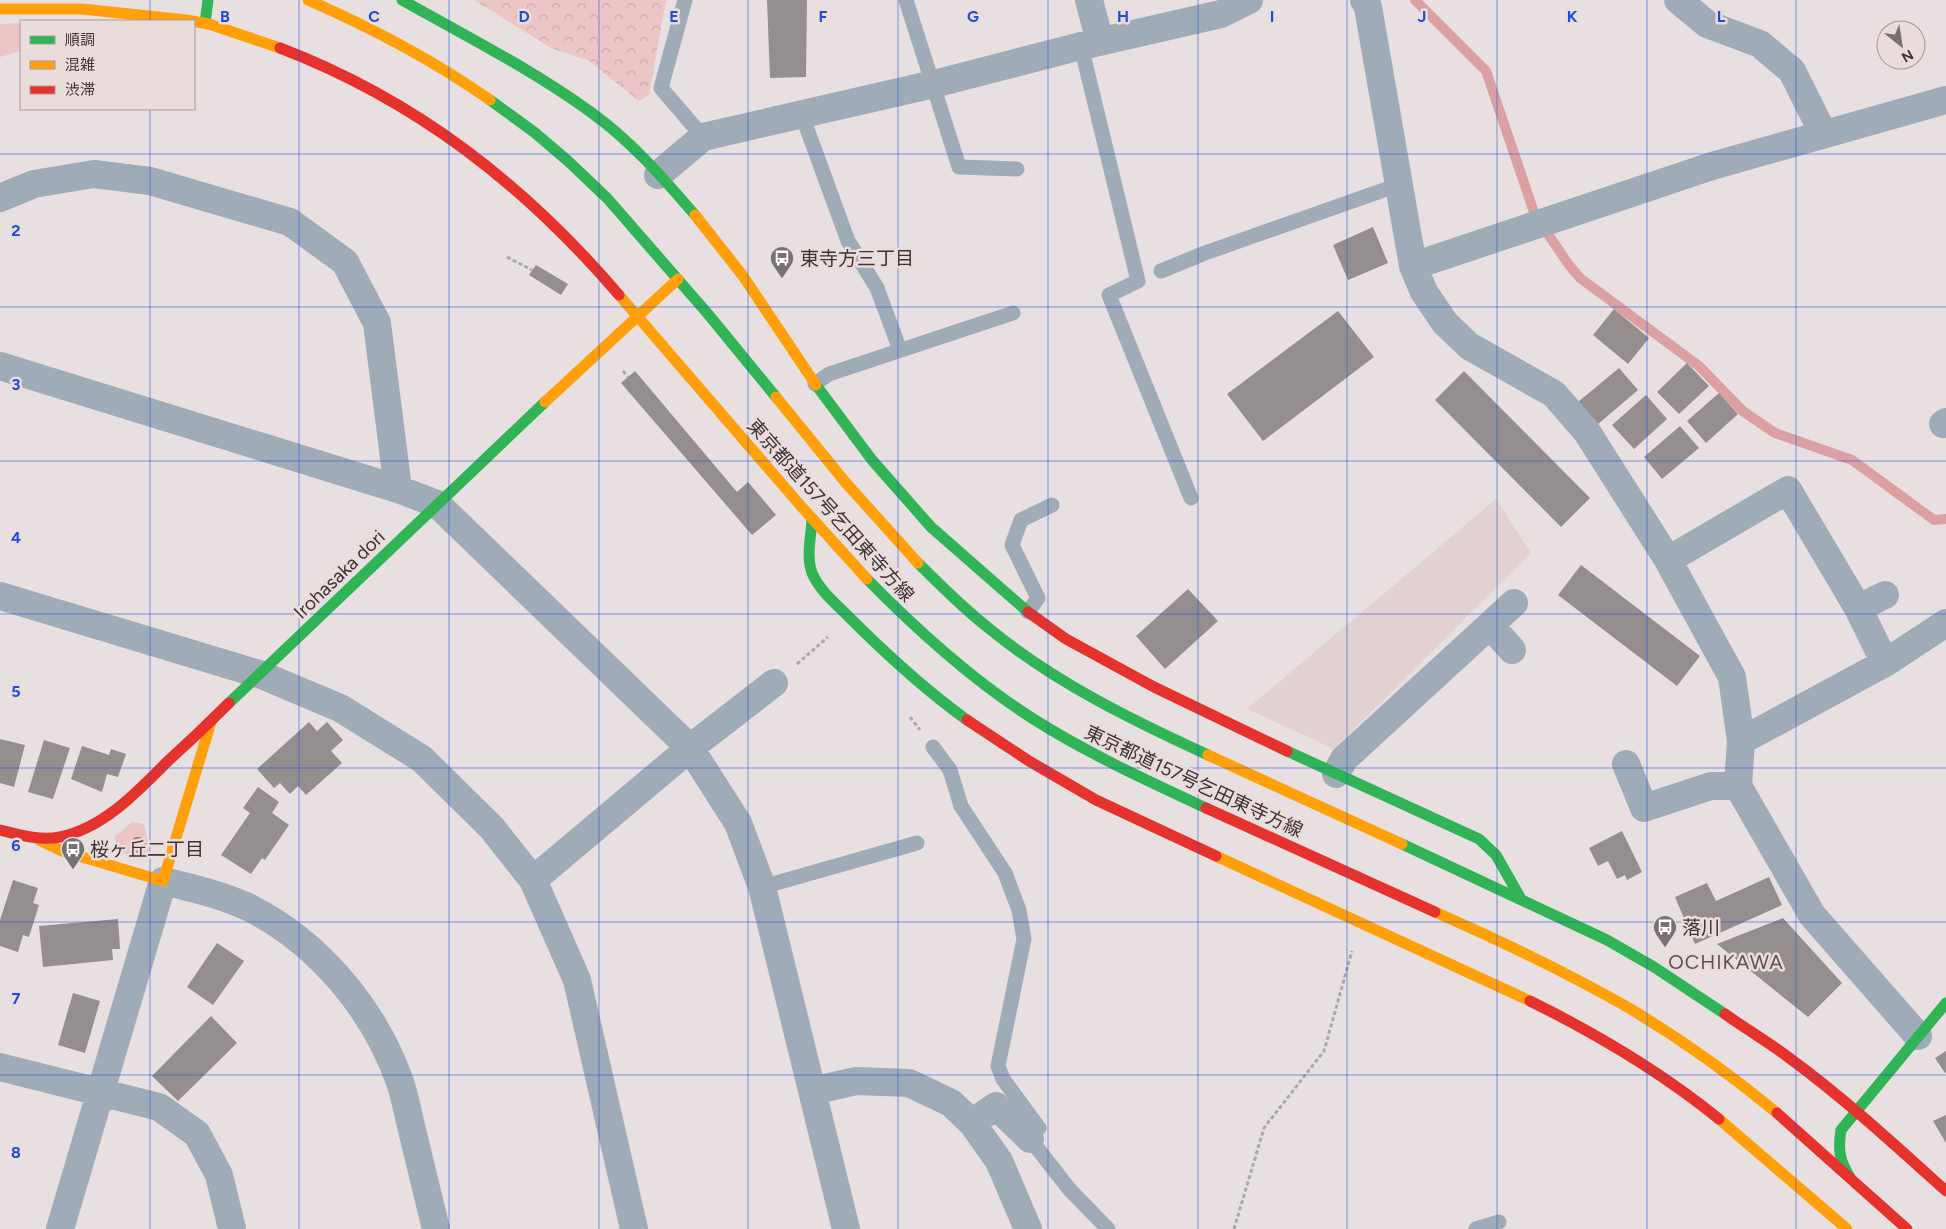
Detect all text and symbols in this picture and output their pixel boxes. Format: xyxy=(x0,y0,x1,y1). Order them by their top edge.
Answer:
text: B xyxy=(220,7,230,26)
text: C xyxy=(368,7,380,26)
text: D xyxy=(518,7,530,26)
text: E xyxy=(669,7,679,26)
text: F xyxy=(819,7,828,26)
text: G xyxy=(967,7,979,26)
text: H xyxy=(1117,7,1129,26)
text: I xyxy=(1270,7,1274,26)
text: J xyxy=(1418,7,1426,26)
text: K xyxy=(1567,7,1578,26)
text: L xyxy=(1717,7,1726,26)
legend xyxy=(20,20,195,110)
north arrow xyxy=(1876,20,1926,70)
text: 順調 xyxy=(65,31,95,49)
text: N xyxy=(1898,46,1916,66)
text: 混雑 xyxy=(65,56,95,74)
text: 渋滞 xyxy=(65,81,95,99)
text: 2 xyxy=(11,221,21,240)
bus stop icon: 東寺方三丁目 xyxy=(769,245,795,279)
place label: 東寺方三丁目 xyxy=(800,247,914,270)
text: 3 xyxy=(12,375,21,394)
street label: 東京都道157号乞田東寺方線 xyxy=(742,414,919,606)
street label: Irohasaka dori xyxy=(289,525,390,624)
text: 4 xyxy=(11,528,21,547)
text: 5 xyxy=(11,682,21,701)
street label: 東京都道157号乞田東寺方線 xyxy=(1081,721,1306,842)
text: 6 xyxy=(11,836,21,855)
bus stop icon: 桜ヶ丘二丁目 xyxy=(60,836,86,870)
place label: 桜ヶ丘二丁目 xyxy=(90,838,204,861)
bus stop icon: 落川 xyxy=(1652,914,1678,948)
place label: 落川 xyxy=(1682,916,1720,939)
district label: OCHIKAWA xyxy=(1668,950,1784,974)
text: 7 xyxy=(12,989,21,1008)
text: 8 xyxy=(11,1143,21,1162)

